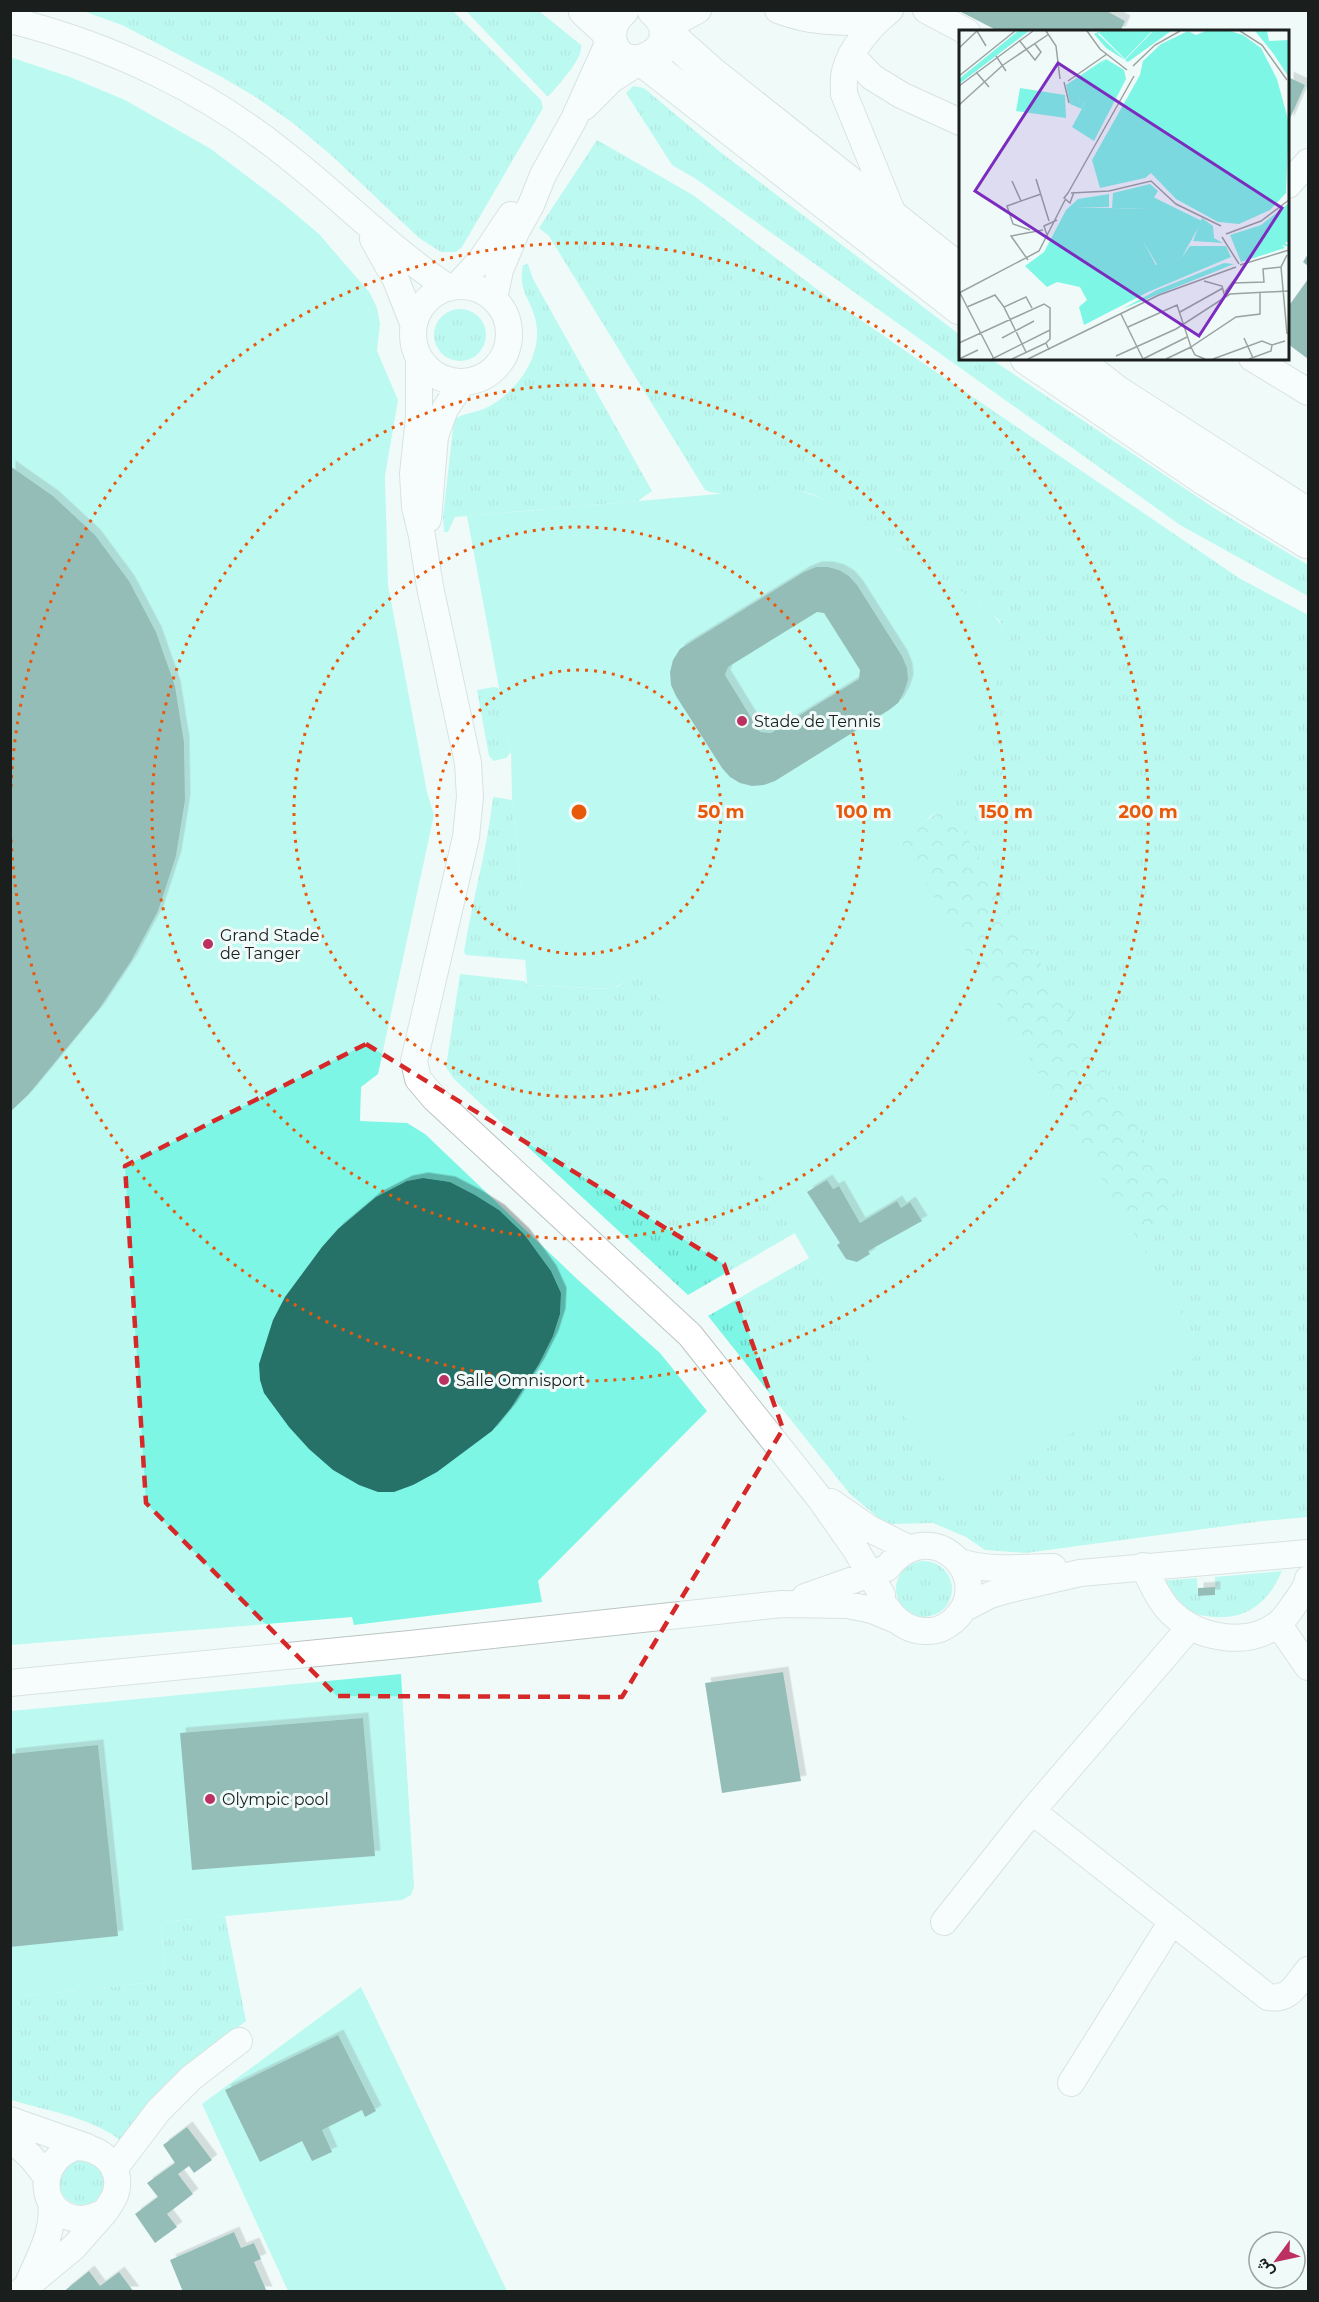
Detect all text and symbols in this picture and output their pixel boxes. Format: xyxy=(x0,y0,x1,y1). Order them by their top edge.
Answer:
inset map xyxy=(959,30,1289,360)
place label: Stade de Tennis xyxy=(754,712,881,731)
marker: Stade de Tennis xyxy=(735,714,749,728)
text: 50 m xyxy=(698,801,744,823)
text: 100 m xyxy=(836,801,892,823)
text: 150 m xyxy=(979,801,1033,823)
text: 200 m xyxy=(1118,801,1178,823)
centre of rings xyxy=(569,802,589,822)
place label: Grand Stade de Tanger xyxy=(220,926,319,963)
marker: Grand Stade de Tanger xyxy=(201,937,215,951)
place label: Salle Omnisport xyxy=(456,1371,586,1390)
marker: Salle Omnisport xyxy=(437,1373,451,1387)
place label: Olympic pool xyxy=(222,1790,329,1809)
marker: Olympic pool xyxy=(203,1792,217,1806)
north arrow xyxy=(1247,2230,1307,2290)
text: ش xyxy=(1252,2255,1278,2281)

